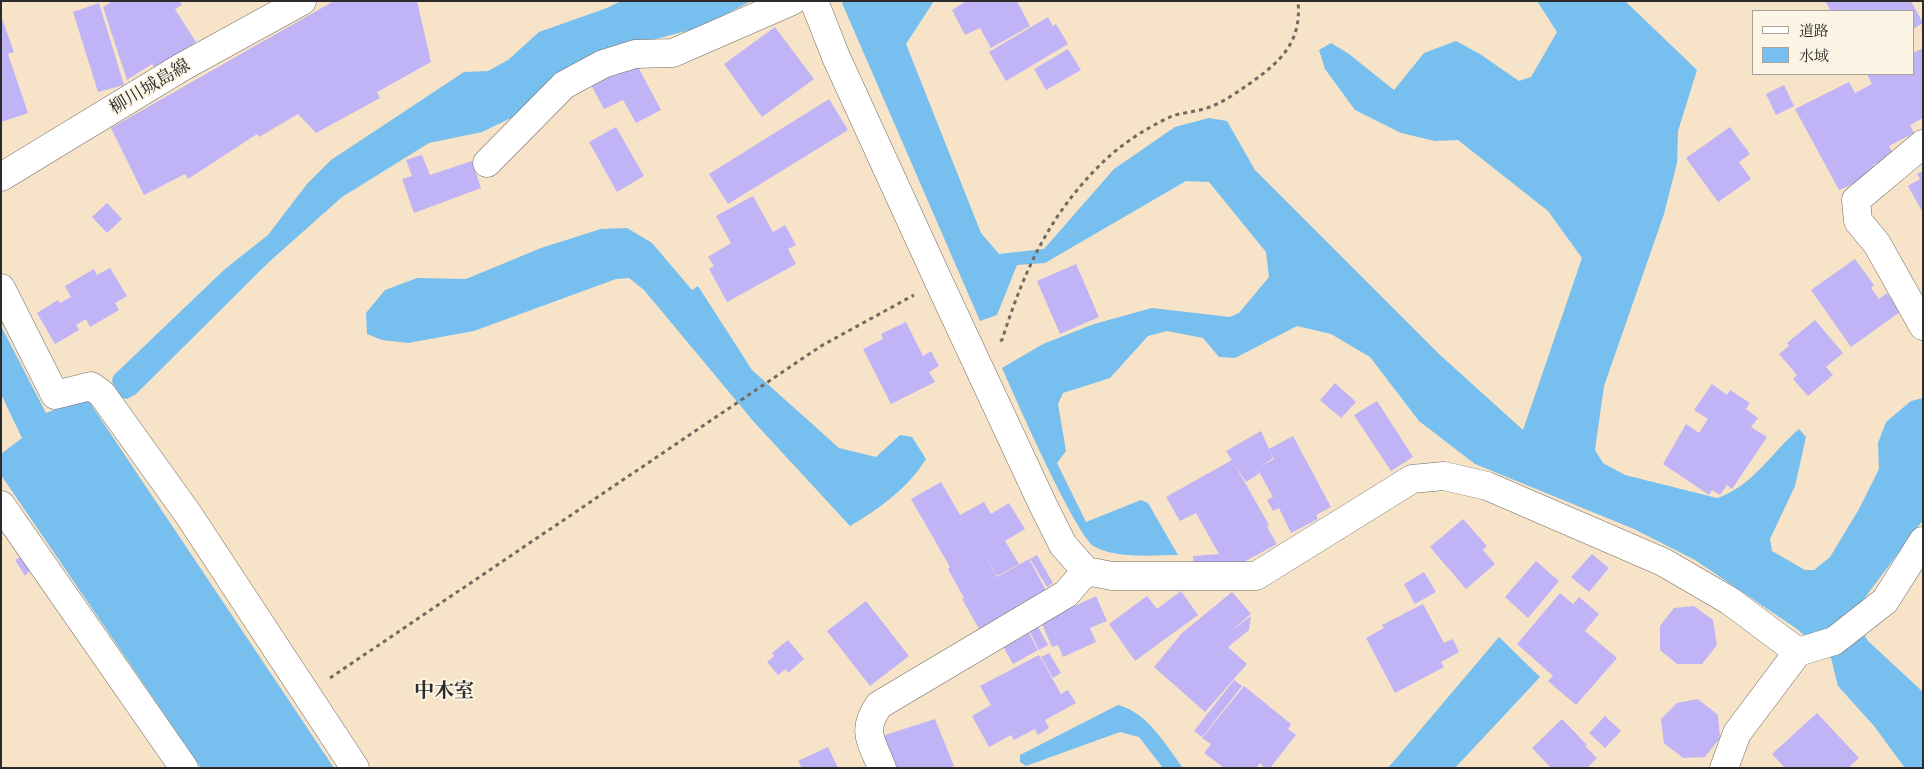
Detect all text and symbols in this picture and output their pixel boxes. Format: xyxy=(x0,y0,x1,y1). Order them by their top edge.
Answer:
legend xyxy=(1752,10,1914,75)
text: 道路 xyxy=(1799,21,1829,40)
text: 水域 xyxy=(1799,46,1829,65)
street label: 柳川城島線 xyxy=(106,55,194,119)
district label: 中木室 xyxy=(414,679,474,703)

